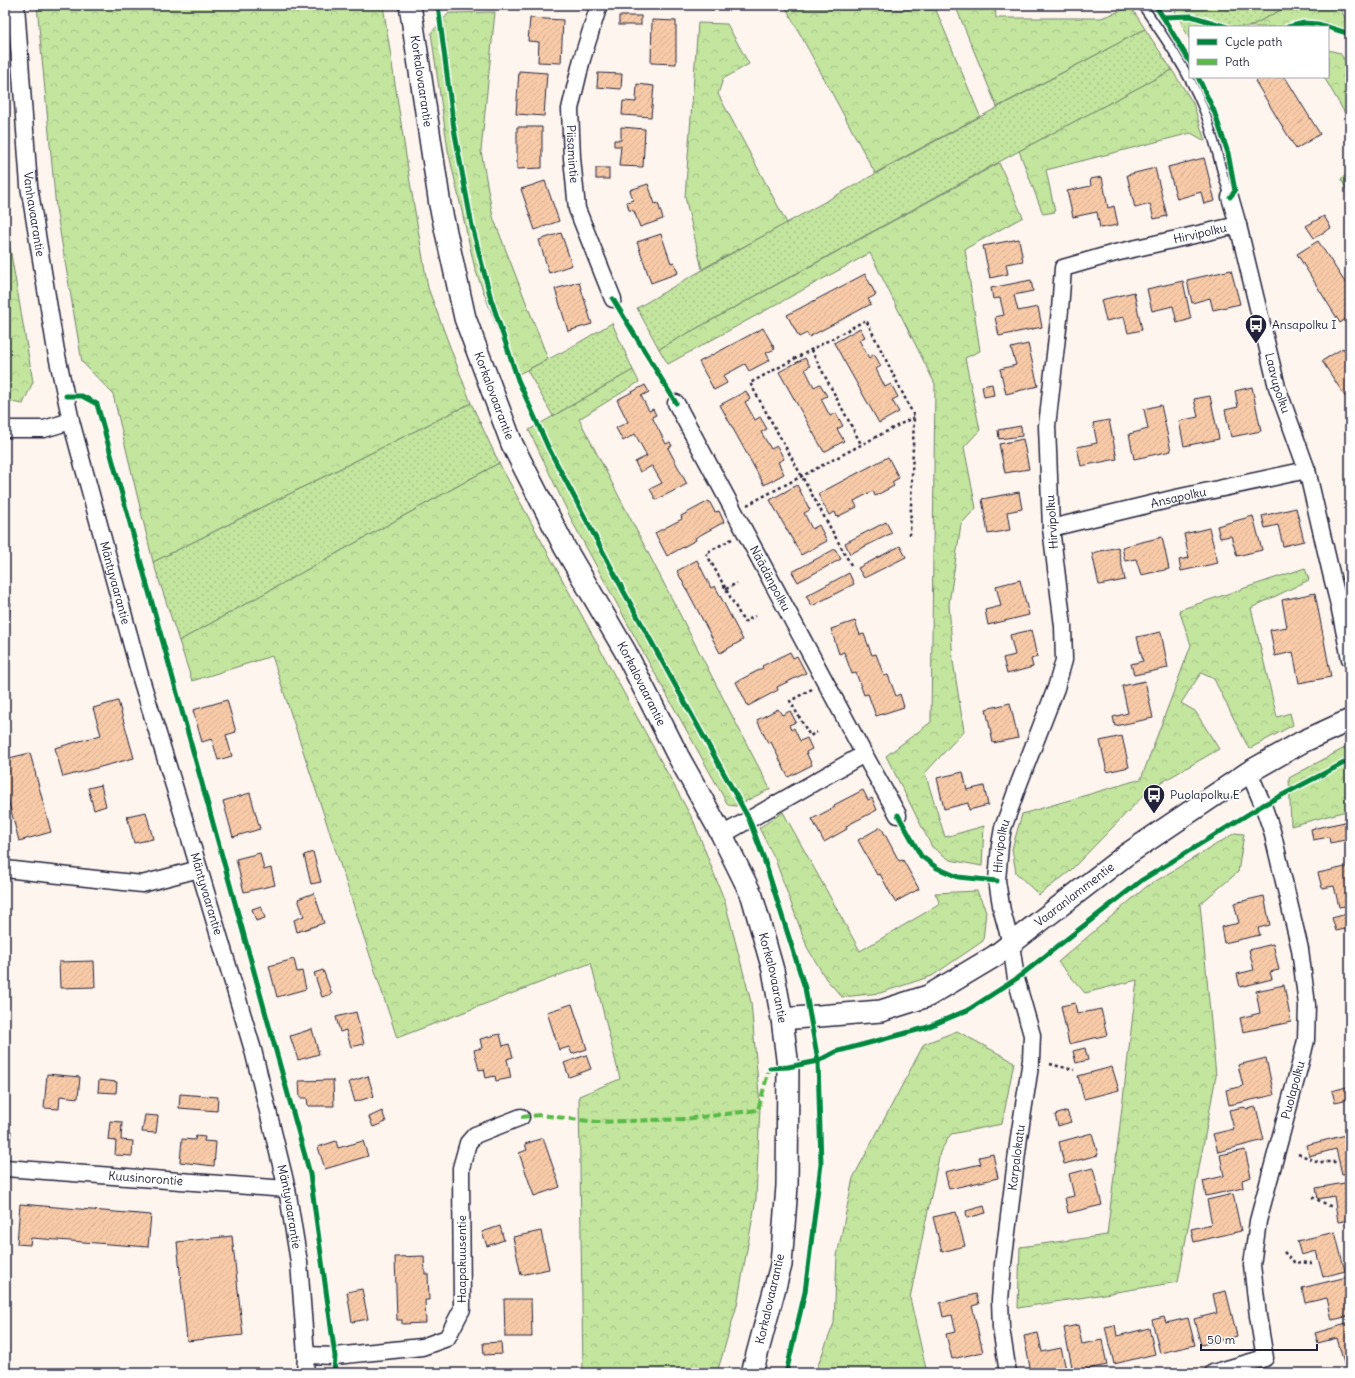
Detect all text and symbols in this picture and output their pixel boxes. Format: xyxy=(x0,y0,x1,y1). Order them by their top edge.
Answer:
legend xyxy=(1189,26,1329,78)
street label: Korkalovaarantie xyxy=(408,34,436,128)
text: Cycle path xyxy=(1225,34,1282,49)
text: Path xyxy=(1225,54,1250,69)
street label: Piisamintie xyxy=(564,125,582,184)
street label: Vanhavaarantie xyxy=(21,171,48,258)
street label: Hirvipolku xyxy=(1172,220,1228,246)
bus stop icon: Ansapolku I xyxy=(1243,312,1269,345)
place label: Ansapolku I xyxy=(1272,317,1336,332)
street label: Korkalovaarantie xyxy=(471,350,518,442)
street label: Laavupolku xyxy=(1262,351,1294,415)
street label: Ansapolku xyxy=(1149,484,1207,511)
street label: Hirvipolku xyxy=(1042,495,1061,550)
street label: Mäntyvaarantie xyxy=(97,540,134,626)
street label: Näädänpolku xyxy=(747,543,794,614)
street label: Korkalovaarantie xyxy=(614,639,669,728)
bus stop icon: Puolapolku E xyxy=(1141,782,1167,815)
place label: Puolapolku E xyxy=(1170,787,1240,802)
street label: Hirvipolku xyxy=(990,817,1013,874)
street label: Mäntyvaarantie xyxy=(188,850,226,937)
street label: Vaaranlammentie xyxy=(1031,859,1117,930)
street label: Korkalovaarantie xyxy=(756,931,790,1024)
street label: Puolapolku xyxy=(1278,1059,1308,1121)
street label: Karpalokatu xyxy=(1004,1123,1028,1191)
street label: Mäntyvaarantie xyxy=(274,1163,305,1250)
street label: Kuusinorontie xyxy=(108,1168,183,1188)
street label: Haapakuusentie xyxy=(454,1215,469,1303)
street label: Korkalovaarantie xyxy=(752,1252,787,1346)
scale bar xyxy=(1201,1326,1317,1352)
text: 50 m xyxy=(1207,1332,1236,1347)

